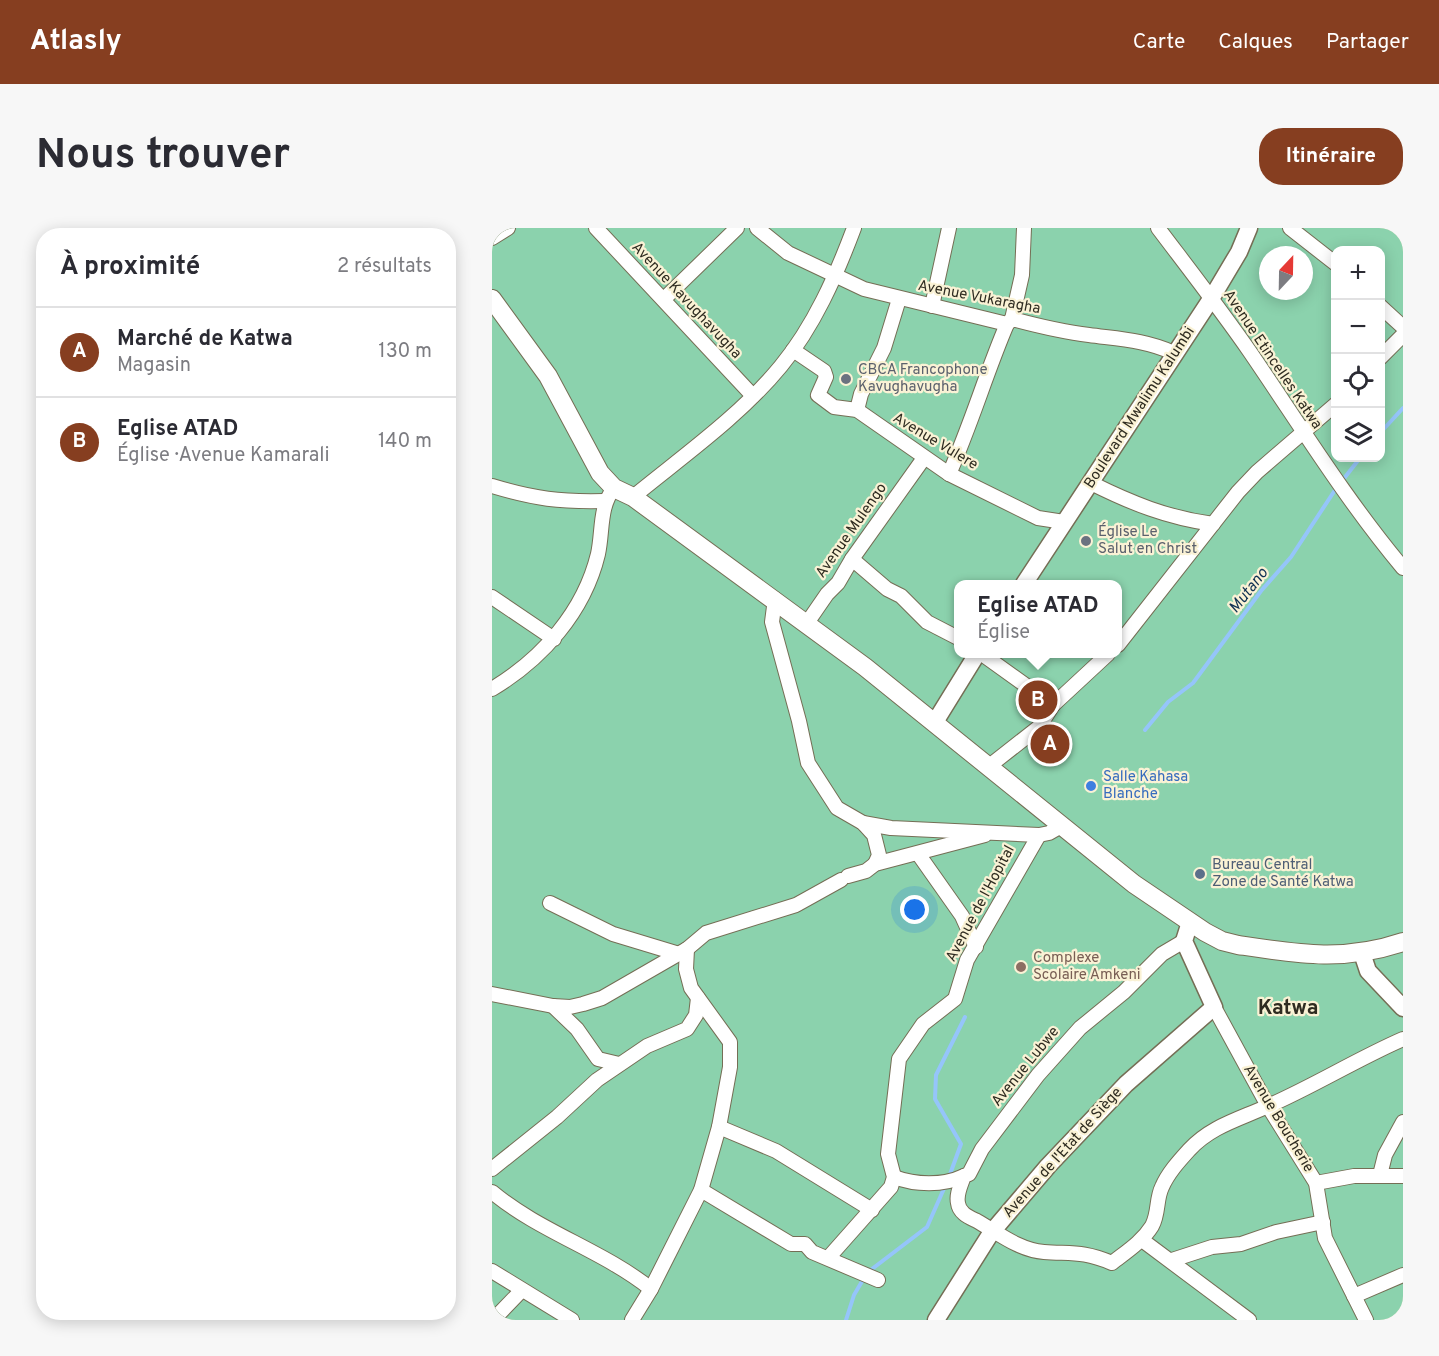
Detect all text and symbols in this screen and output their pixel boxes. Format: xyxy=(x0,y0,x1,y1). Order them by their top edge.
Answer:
text: Atlasly xyxy=(30,24,122,60)
text: Carte xyxy=(1133,29,1185,56)
text: Calques xyxy=(1218,29,1293,56)
text: Partager xyxy=(1326,29,1409,56)
button: Itinéraire xyxy=(1259,128,1403,185)
text: Nous trouver xyxy=(36,130,290,183)
street label: Avenue Kavughavugha xyxy=(627,239,745,363)
north arrow xyxy=(1259,246,1313,300)
map controls xyxy=(1331,246,1385,462)
button: + xyxy=(1331,246,1385,300)
text: À proximité xyxy=(60,251,200,284)
text: 2 résultats xyxy=(337,254,432,280)
street label: Avenue Vukaragha xyxy=(916,277,1042,319)
street label: Avenue Etincelles Katwa xyxy=(1218,287,1326,433)
button: − xyxy=(1331,300,1385,354)
street label: Boulevard Mwalimu Kalumbi xyxy=(1080,323,1200,493)
text: Marché de Katwa xyxy=(117,326,293,353)
text: A xyxy=(72,339,87,365)
text: 130 m xyxy=(378,339,432,365)
text: Magasin xyxy=(117,353,191,379)
button: locate xyxy=(1331,354,1385,408)
place label: CBCA Francophone Kavughavugha xyxy=(858,361,987,397)
marker: CBCA Francophone Kavughavugha xyxy=(839,372,853,386)
button: layers xyxy=(1331,408,1385,462)
street label: Avenue Vulere xyxy=(889,409,981,475)
text: Eglise ATAD xyxy=(117,416,238,443)
text: B xyxy=(73,429,86,455)
text: 140 m xyxy=(378,429,432,455)
text: Église · Avenue Kamarali xyxy=(117,443,330,469)
street label: Avenue Mulengo xyxy=(812,480,892,582)
place label: Église Le Salut en Christ xyxy=(1098,522,1197,559)
marker: Église Le Salut en Christ xyxy=(1079,534,1093,548)
water label: Mutano xyxy=(1225,564,1273,618)
popup xyxy=(954,580,1122,658)
text: Eglise ATAD xyxy=(977,593,1099,620)
text: Église xyxy=(977,620,1030,646)
pin: B xyxy=(1018,678,1058,722)
pin: A xyxy=(1030,722,1070,766)
place label: Salle Kahasa Blanche xyxy=(1103,768,1188,804)
marker: Salle Kahasa Blanche xyxy=(1084,779,1098,793)
street label: Avenue de l'Hopital xyxy=(942,842,1020,966)
place label: Bureau Central Zone de Santé Katwa xyxy=(1212,856,1354,892)
marker: Bureau Central Zone de Santé Katwa xyxy=(1193,867,1207,881)
your location xyxy=(900,895,929,924)
place label: Complexe Scolaire Amkeni xyxy=(1033,949,1141,985)
marker: Complexe Scolaire Amkeni xyxy=(1014,960,1028,974)
district label: Katwa xyxy=(1258,995,1318,1022)
street label: Avenue Lubwe xyxy=(988,1023,1064,1111)
street label: Avenue Boucherie xyxy=(1238,1062,1318,1176)
street label: Avenue de l'Etat de Siège xyxy=(999,1084,1127,1222)

